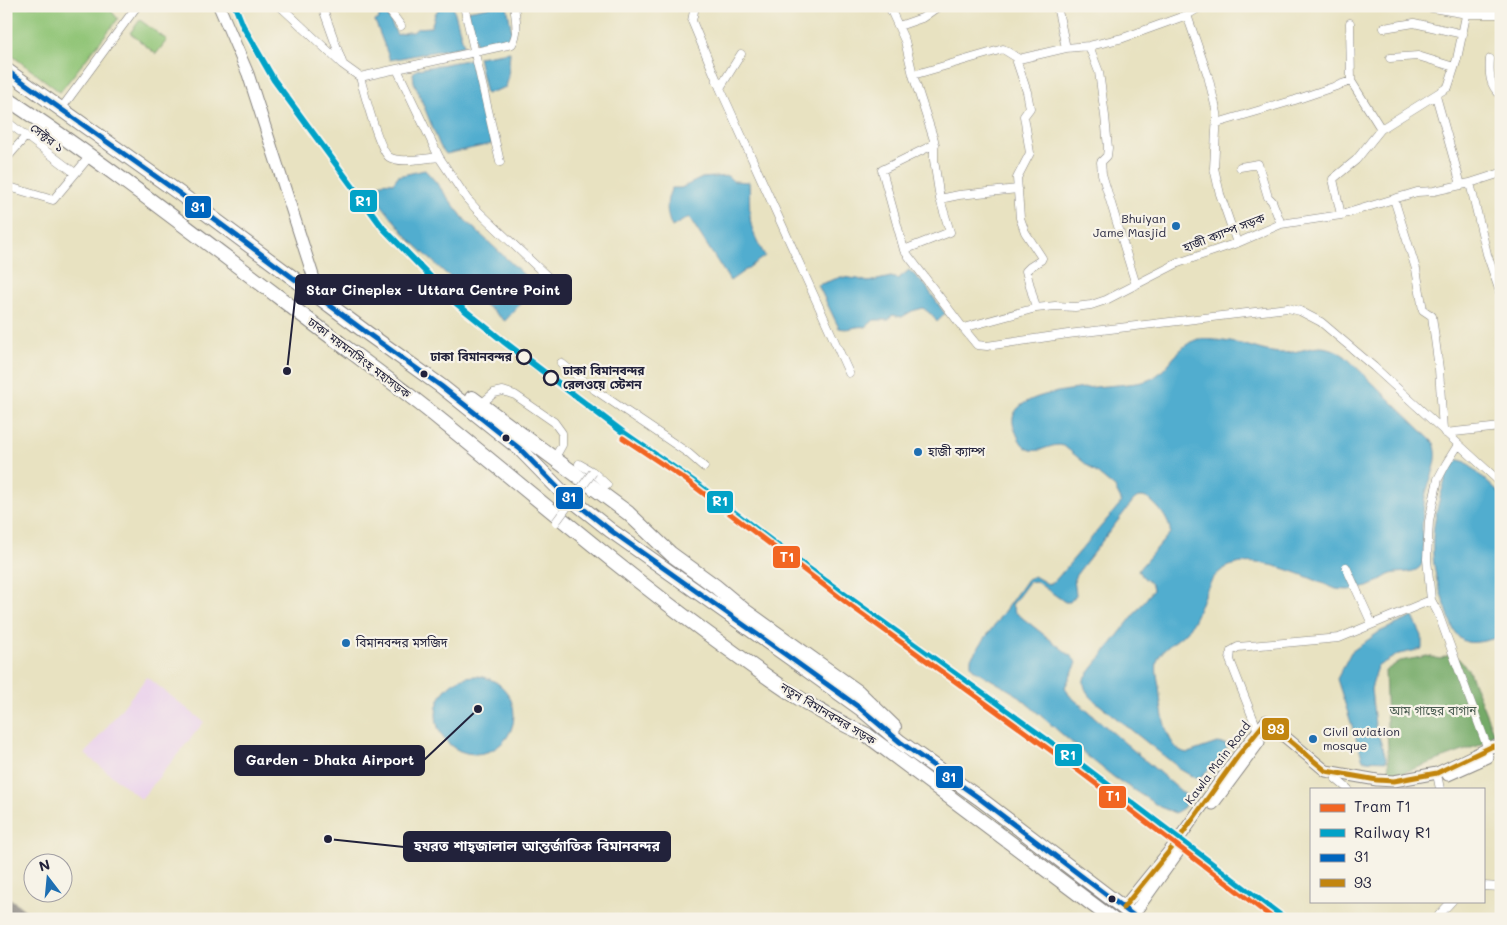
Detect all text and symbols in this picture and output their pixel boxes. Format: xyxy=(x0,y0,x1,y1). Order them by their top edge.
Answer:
street label: সেক্টর ১ xyxy=(27,119,68,155)
line badge: R1 xyxy=(349,189,378,213)
text: R1 xyxy=(355,191,371,210)
line badge: 31 xyxy=(184,195,212,219)
text: 31 xyxy=(191,197,205,216)
street label: হাজী ক্যাম্প সড়ক xyxy=(1179,209,1267,255)
place label: Bhuiyan Jame Masjid xyxy=(1093,210,1166,240)
marker: Bhuiyan Jame Masjid xyxy=(1170,220,1182,232)
callout: Star Cineplex - Uttara Centre Point xyxy=(296,275,571,304)
text: Star Cineplex - Uttara Centre Point xyxy=(306,280,560,299)
street label: ঢাকা ময়মনসিংহ মহাসড়ক xyxy=(304,313,414,401)
place label: ঢাকা বিমানবন্দর xyxy=(429,348,513,364)
marker: ঢাকা বিমানবন্দর xyxy=(516,349,532,365)
place label: ঢাকা বিমানবন্দর রেলওয়ে স্টেশন xyxy=(562,362,645,392)
unlabelled marker xyxy=(419,369,429,379)
marker: ঢাকা বিমানবন্দর রেলওয়ে স্টেশন xyxy=(543,370,559,386)
unlabelled marker xyxy=(501,433,511,443)
place label: হাজী ক্যাম্প xyxy=(927,443,985,459)
marker: হাজী ক্যাম্প xyxy=(912,446,924,458)
line badge: 31 xyxy=(555,486,584,510)
text: 31 xyxy=(562,487,576,506)
line badge: R1 xyxy=(706,490,734,514)
text: R1 xyxy=(712,491,728,510)
line badge: T1 xyxy=(772,545,801,569)
text: T1 xyxy=(780,547,794,566)
place label: বিমানবন্দর মসজিদ xyxy=(355,634,448,650)
marker: বিমানবন্দর মসজিদ xyxy=(340,637,352,649)
street label: নতুন বিমানবন্দর সড়ক xyxy=(776,678,880,749)
park label: আম গাছের বাগান xyxy=(1388,702,1477,718)
line badge: 93 xyxy=(1261,717,1290,741)
street label: Kawla Main Road xyxy=(1181,718,1254,807)
text: 93 xyxy=(1268,719,1284,738)
place label: Civil aviation mosque xyxy=(1323,723,1400,753)
marker: Civil aviation mosque xyxy=(1307,733,1319,745)
line badge: R1 xyxy=(1054,743,1083,767)
text: R1 xyxy=(1060,745,1076,764)
callout: Garden - Dhaka Airport xyxy=(235,746,424,775)
text: Garden - Dhaka Airport xyxy=(246,750,414,769)
line badge: 31 xyxy=(935,765,964,789)
text: 31 xyxy=(942,767,956,786)
line badge: T1 xyxy=(1098,785,1127,809)
text: T1 xyxy=(1106,786,1120,805)
legend xyxy=(1310,788,1484,902)
text: Tram T1 xyxy=(1354,796,1411,816)
text: Railway R1 xyxy=(1354,822,1431,842)
callout: হযরত শাহ্‌জালাল আন্তর্জাতিক বিমানবন্দর xyxy=(404,832,670,861)
text: হযরত শাহ্‌জালাল আন্তর্জাতিক বিমানবন্দর xyxy=(413,836,661,855)
text: 31 xyxy=(1354,846,1370,866)
north arrow xyxy=(22,852,72,902)
text: N xyxy=(37,854,52,876)
text: 93 xyxy=(1354,872,1372,892)
unlabelled marker xyxy=(1107,894,1117,904)

